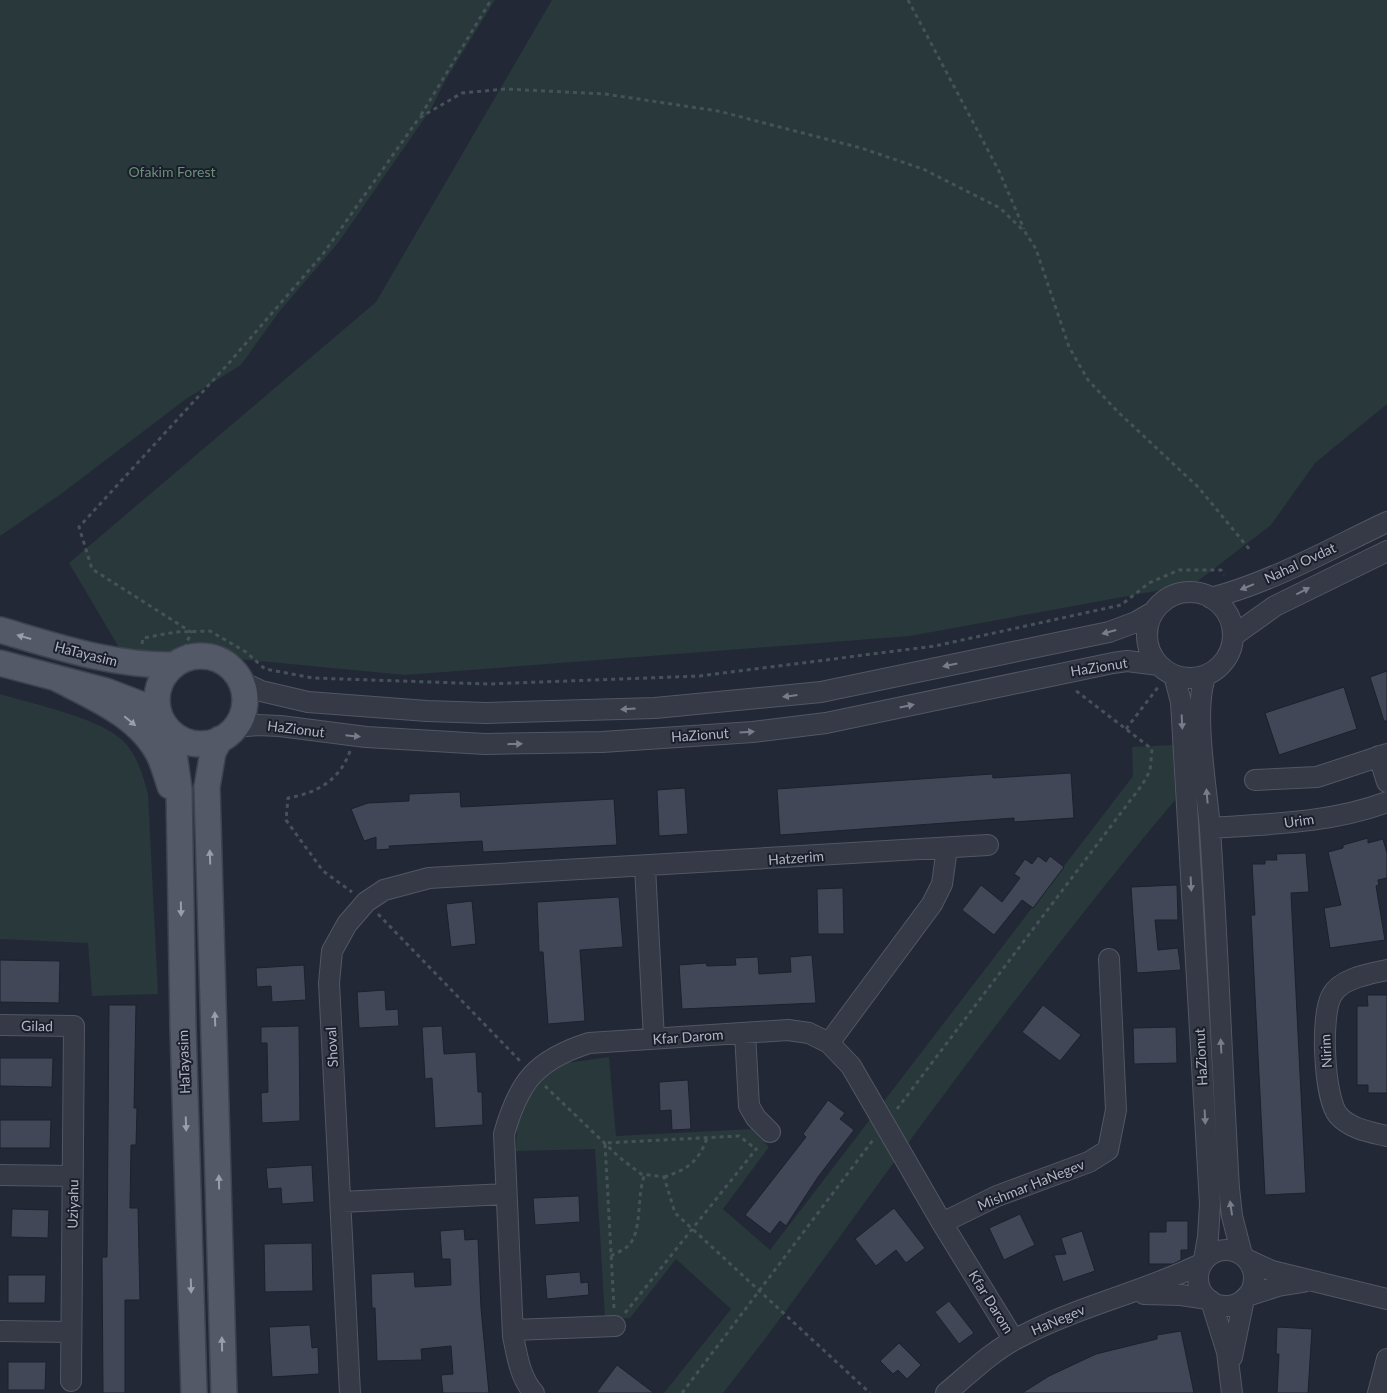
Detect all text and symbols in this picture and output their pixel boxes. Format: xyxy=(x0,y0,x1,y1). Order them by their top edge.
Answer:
park label: Ofakim Forest xyxy=(128,163,216,180)
street label: Nahal Ovdat xyxy=(1261,539,1338,587)
one-way arrow xyxy=(1240,583,1255,591)
one-way arrow xyxy=(1296,587,1311,595)
one-way arrow xyxy=(1101,628,1116,636)
one-way arrow xyxy=(16,633,31,641)
street label: HaTayasim xyxy=(53,638,119,670)
street label: HaZionut xyxy=(1069,654,1129,679)
one-way arrow xyxy=(941,662,957,670)
one-way arrow xyxy=(782,692,798,700)
one-way arrow xyxy=(900,702,915,710)
one-way arrow xyxy=(620,706,636,714)
one-way arrow xyxy=(1179,714,1187,730)
one-way arrow xyxy=(123,716,136,727)
street label: HaZionut xyxy=(266,717,326,740)
street label: HaZionut xyxy=(671,724,729,745)
one-way arrow xyxy=(739,728,755,736)
one-way arrow xyxy=(345,732,361,740)
one-way arrow xyxy=(507,739,523,747)
one-way arrow xyxy=(1203,788,1211,804)
street label: Urim xyxy=(1283,810,1315,831)
street label: Hatzerim xyxy=(767,847,824,868)
one-way arrow xyxy=(205,849,213,865)
one-way arrow xyxy=(1188,877,1196,893)
one-way arrow xyxy=(177,901,185,917)
one-way arrow xyxy=(211,1011,219,1027)
street label: Gilad xyxy=(21,1017,53,1034)
street label: Shoval xyxy=(322,1026,341,1068)
street label: Kfar Darom xyxy=(652,1026,724,1047)
street label: HaZionut xyxy=(1191,1028,1210,1086)
street label: HaTayasim xyxy=(174,1030,193,1094)
street label: Nirim xyxy=(1316,1034,1335,1068)
one-way arrow xyxy=(1217,1037,1225,1053)
one-way arrow xyxy=(1201,1109,1209,1125)
one-way arrow xyxy=(182,1116,190,1132)
street label: Mishmar HaNegev xyxy=(975,1155,1087,1214)
one-way arrow xyxy=(214,1174,222,1190)
street label: Uziyahu xyxy=(64,1179,81,1229)
one-way arrow xyxy=(1227,1199,1235,1215)
street label: Kfar Darom xyxy=(965,1267,1017,1336)
one-way arrow xyxy=(187,1278,195,1294)
street label: HaNegev xyxy=(1028,1300,1088,1338)
one-way arrow xyxy=(218,1336,226,1352)

